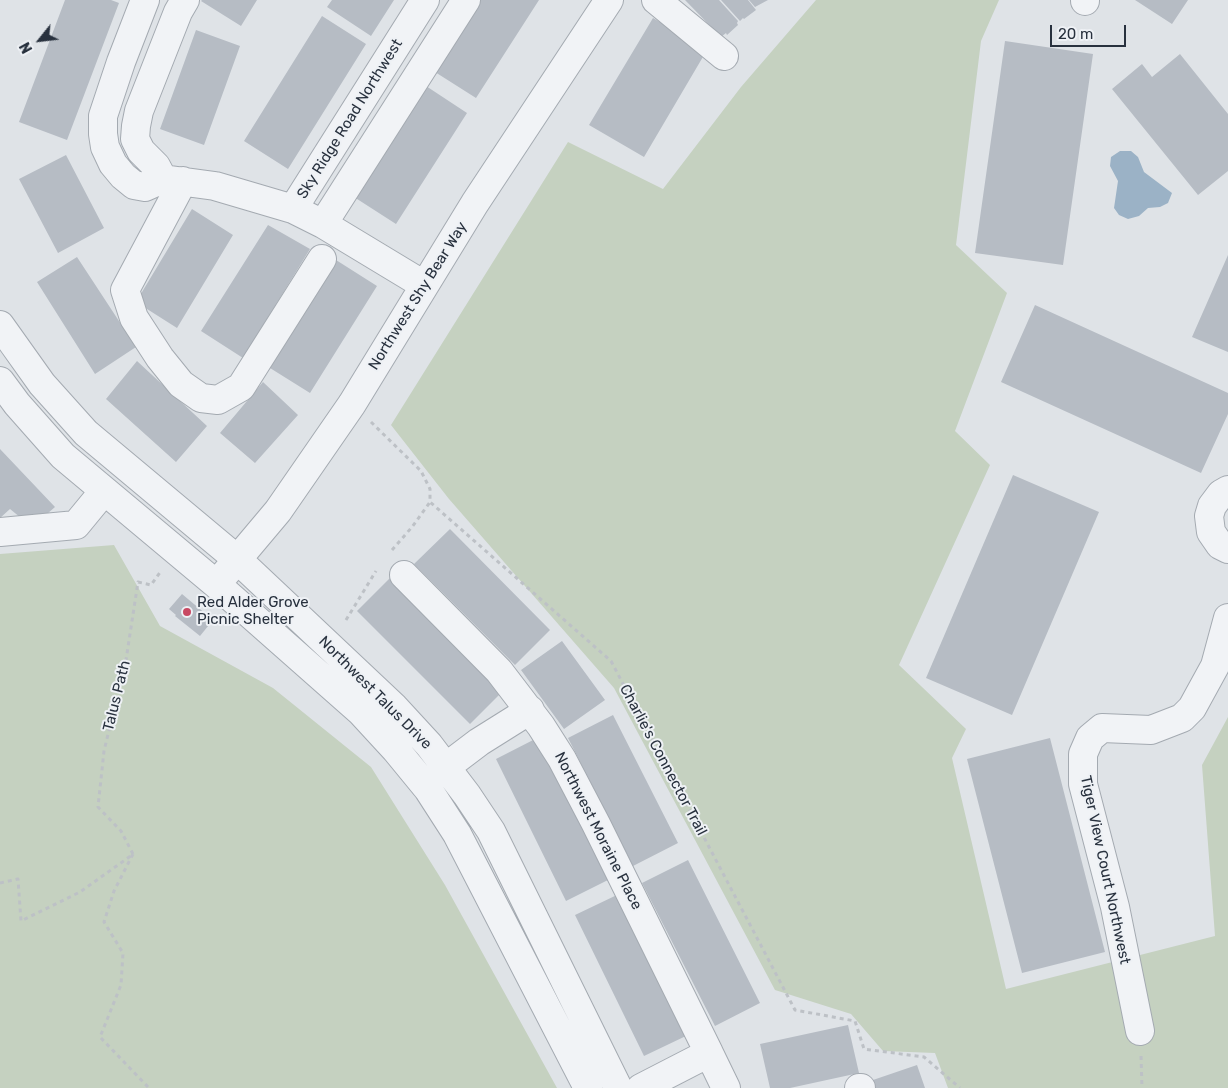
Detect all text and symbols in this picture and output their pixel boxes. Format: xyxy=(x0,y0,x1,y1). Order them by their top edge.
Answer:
north arrow xyxy=(15,15,65,65)
scale bar xyxy=(1053,15,1129,47)
text: 20 m xyxy=(1058,25,1093,43)
street label: Sky Ridge Road Northwest xyxy=(293,36,407,202)
text: N xyxy=(17,39,36,56)
street label: Northwest Shy Bear Way xyxy=(365,219,471,373)
place label: Red Alder Grove Picnic Shelter xyxy=(197,594,309,629)
marker: Red Alder Grove Picnic Shelter xyxy=(181,606,193,618)
street label: Northwest Talus Drive xyxy=(315,633,435,753)
street label: Talus Path xyxy=(100,659,134,733)
street label: Charlie's Connector Trail xyxy=(615,681,711,839)
street label: Northwest Moraine Place xyxy=(550,749,646,913)
street label: Tiger View Court Northwest xyxy=(1076,774,1134,966)

